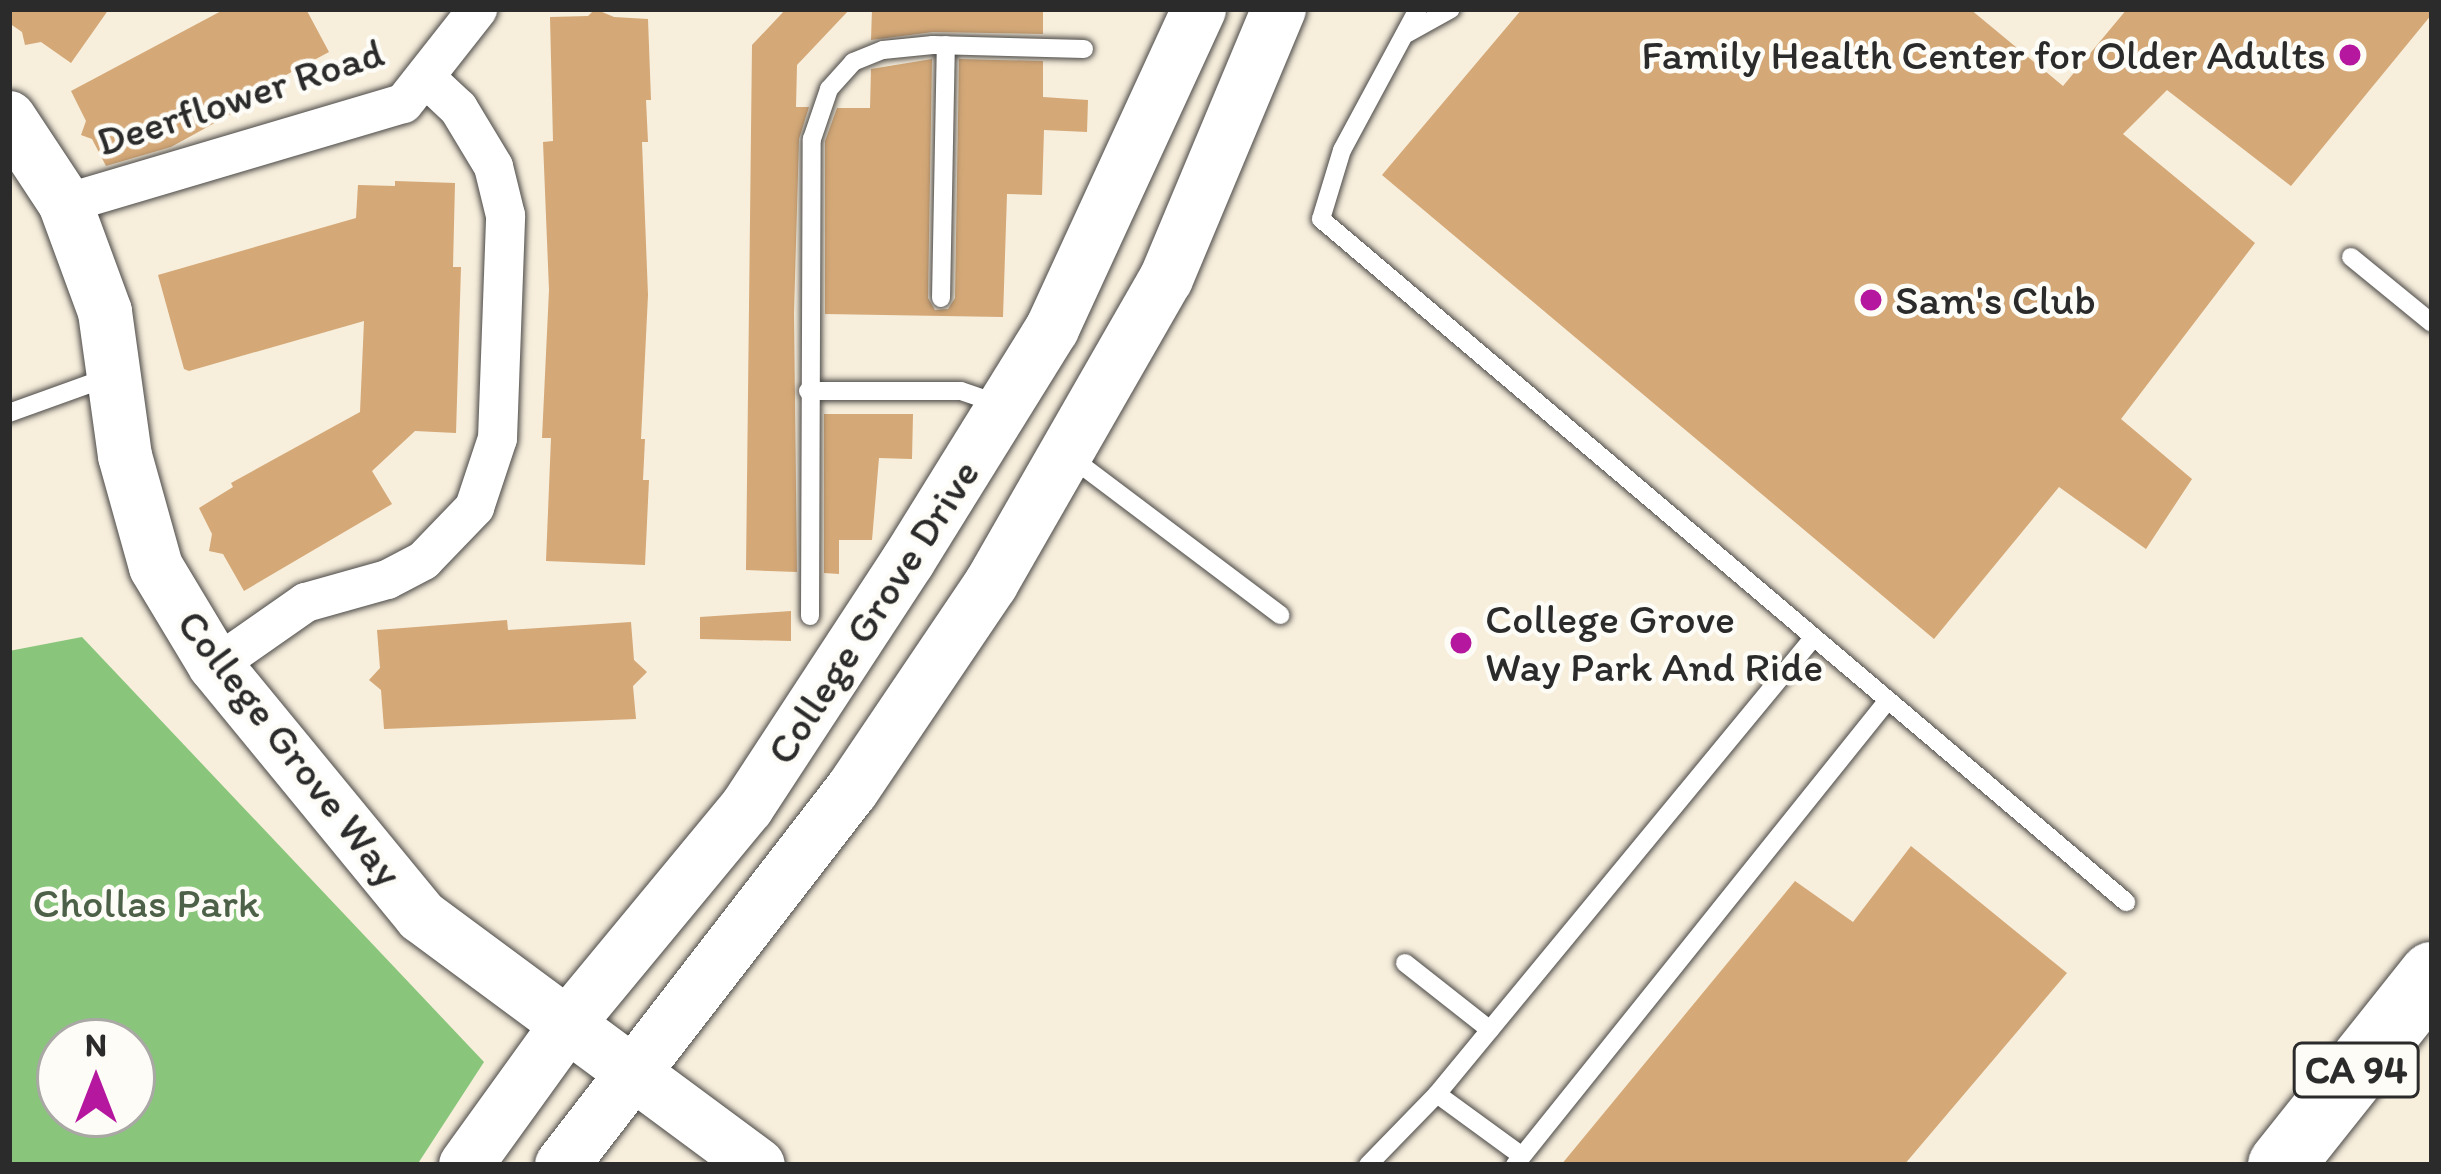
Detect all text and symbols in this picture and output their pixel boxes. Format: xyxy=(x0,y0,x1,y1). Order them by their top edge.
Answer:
street label: Deerflower Road xyxy=(91,27,389,167)
place label: Family Health Center for Older Adults xyxy=(1643,30,2326,80)
marker: Family Health Center for Older Adults xyxy=(2337,42,2363,68)
place label: Sam's Club xyxy=(1895,275,2096,325)
marker: Sam's Club xyxy=(1858,287,1884,313)
street label: College Grove Drive xyxy=(755,450,991,774)
place label: College Grove Way Park And Ride xyxy=(1485,594,1824,692)
street label: College Grove Way xyxy=(167,600,413,896)
marker: College Grove Way Park And Ride xyxy=(1448,630,1474,656)
park label: Chollas Park xyxy=(33,878,259,928)
north arrow xyxy=(36,1018,156,1138)
text: N xyxy=(85,1025,107,1064)
road number: CA 94 xyxy=(2290,1037,2422,1103)

